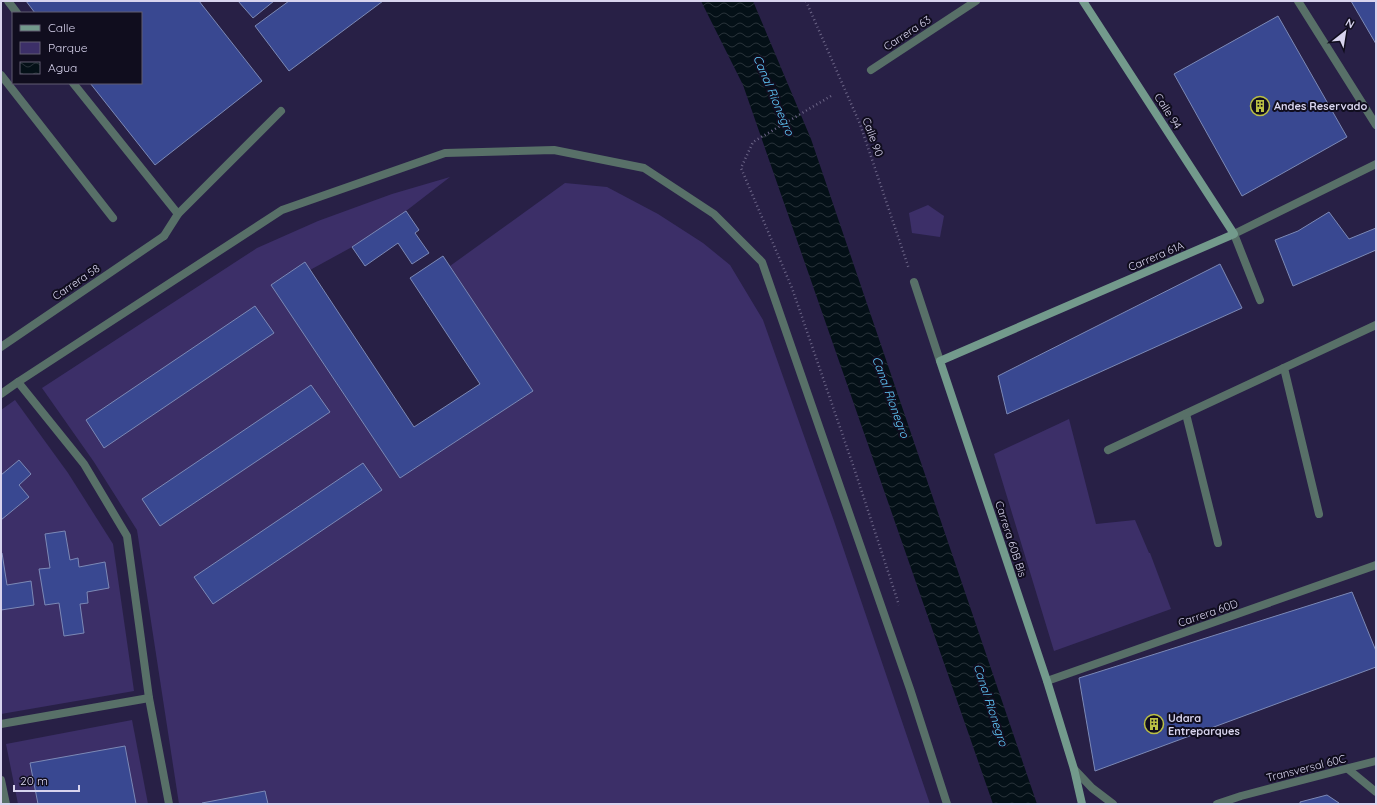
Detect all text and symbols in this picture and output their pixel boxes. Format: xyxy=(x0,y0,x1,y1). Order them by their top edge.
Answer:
legend xyxy=(12,12,142,84)
street label: Carrera 63 xyxy=(881,12,934,54)
north arrow xyxy=(1325,12,1365,52)
text: N xyxy=(1343,15,1357,31)
text: Calle xyxy=(48,20,76,35)
text: Parque xyxy=(48,40,88,55)
water label: Canal Rionegro xyxy=(750,53,798,138)
text: Agua xyxy=(48,60,77,75)
street label: Calle 94 xyxy=(1151,90,1185,132)
building icon: Andes Reservado xyxy=(1249,95,1271,117)
place label: Andes Reservado xyxy=(1274,99,1367,113)
street label: Calle 90 xyxy=(859,115,887,159)
street label: Carrera 61A xyxy=(1126,238,1186,274)
street label: Carrera 58 xyxy=(50,261,102,303)
water label: Canal Rionegro xyxy=(869,354,913,441)
street label: Carrera 60B Bis xyxy=(992,499,1030,579)
street label: Carrera 60D xyxy=(1176,596,1240,630)
water label: Canal Rionegro xyxy=(971,662,1012,749)
place label: Udara Entreparques xyxy=(1168,711,1240,738)
building icon: Udara Entreparques xyxy=(1143,713,1165,735)
street label: Transversal 60C xyxy=(1265,751,1347,785)
scale bar xyxy=(14,767,79,793)
text: 20 m xyxy=(20,773,48,788)

